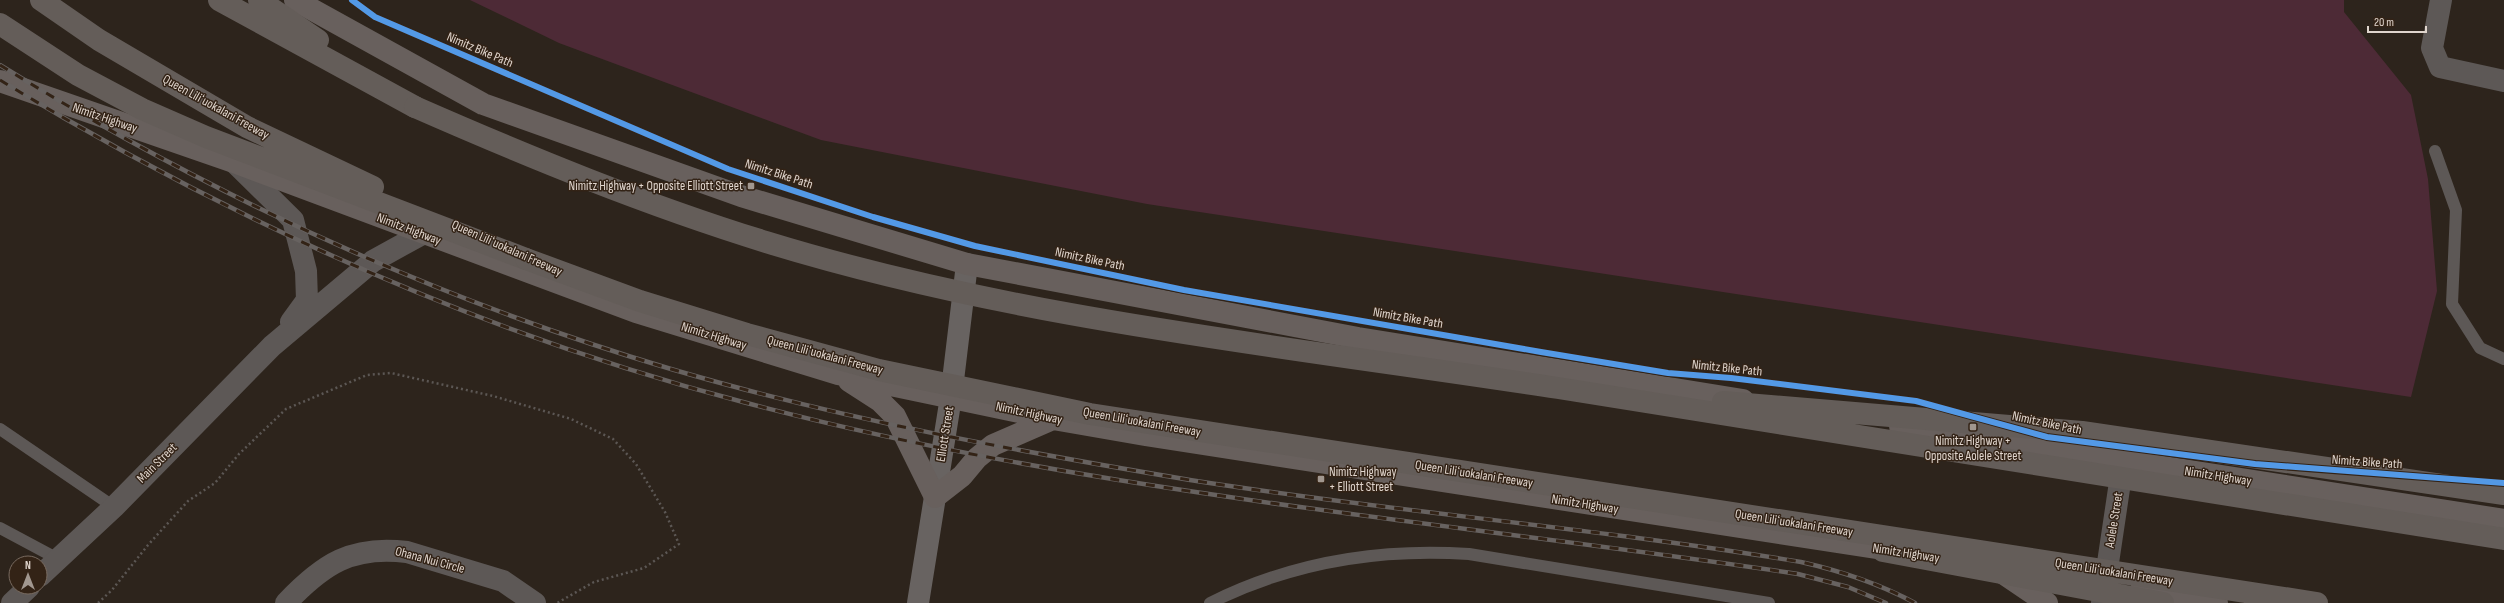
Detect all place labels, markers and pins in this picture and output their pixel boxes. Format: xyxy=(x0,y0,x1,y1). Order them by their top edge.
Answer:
place label: Nimitz Highway + Opposite Elliott Street xyxy=(569,178,743,194)
marker: Nimitz Highway + Opposite Elliott Street xyxy=(746,181,756,191)
marker: Nimitz Highway + Opposite Aolele Street xyxy=(1968,422,1978,432)
place label: Nimitz Highway + Opposite Aolele Street xyxy=(1925,433,2021,464)
place label: Nimitz Highway + Elliott Street xyxy=(1329,464,1396,495)
marker: Nimitz Highway + Elliott Street xyxy=(1316,474,1326,484)

